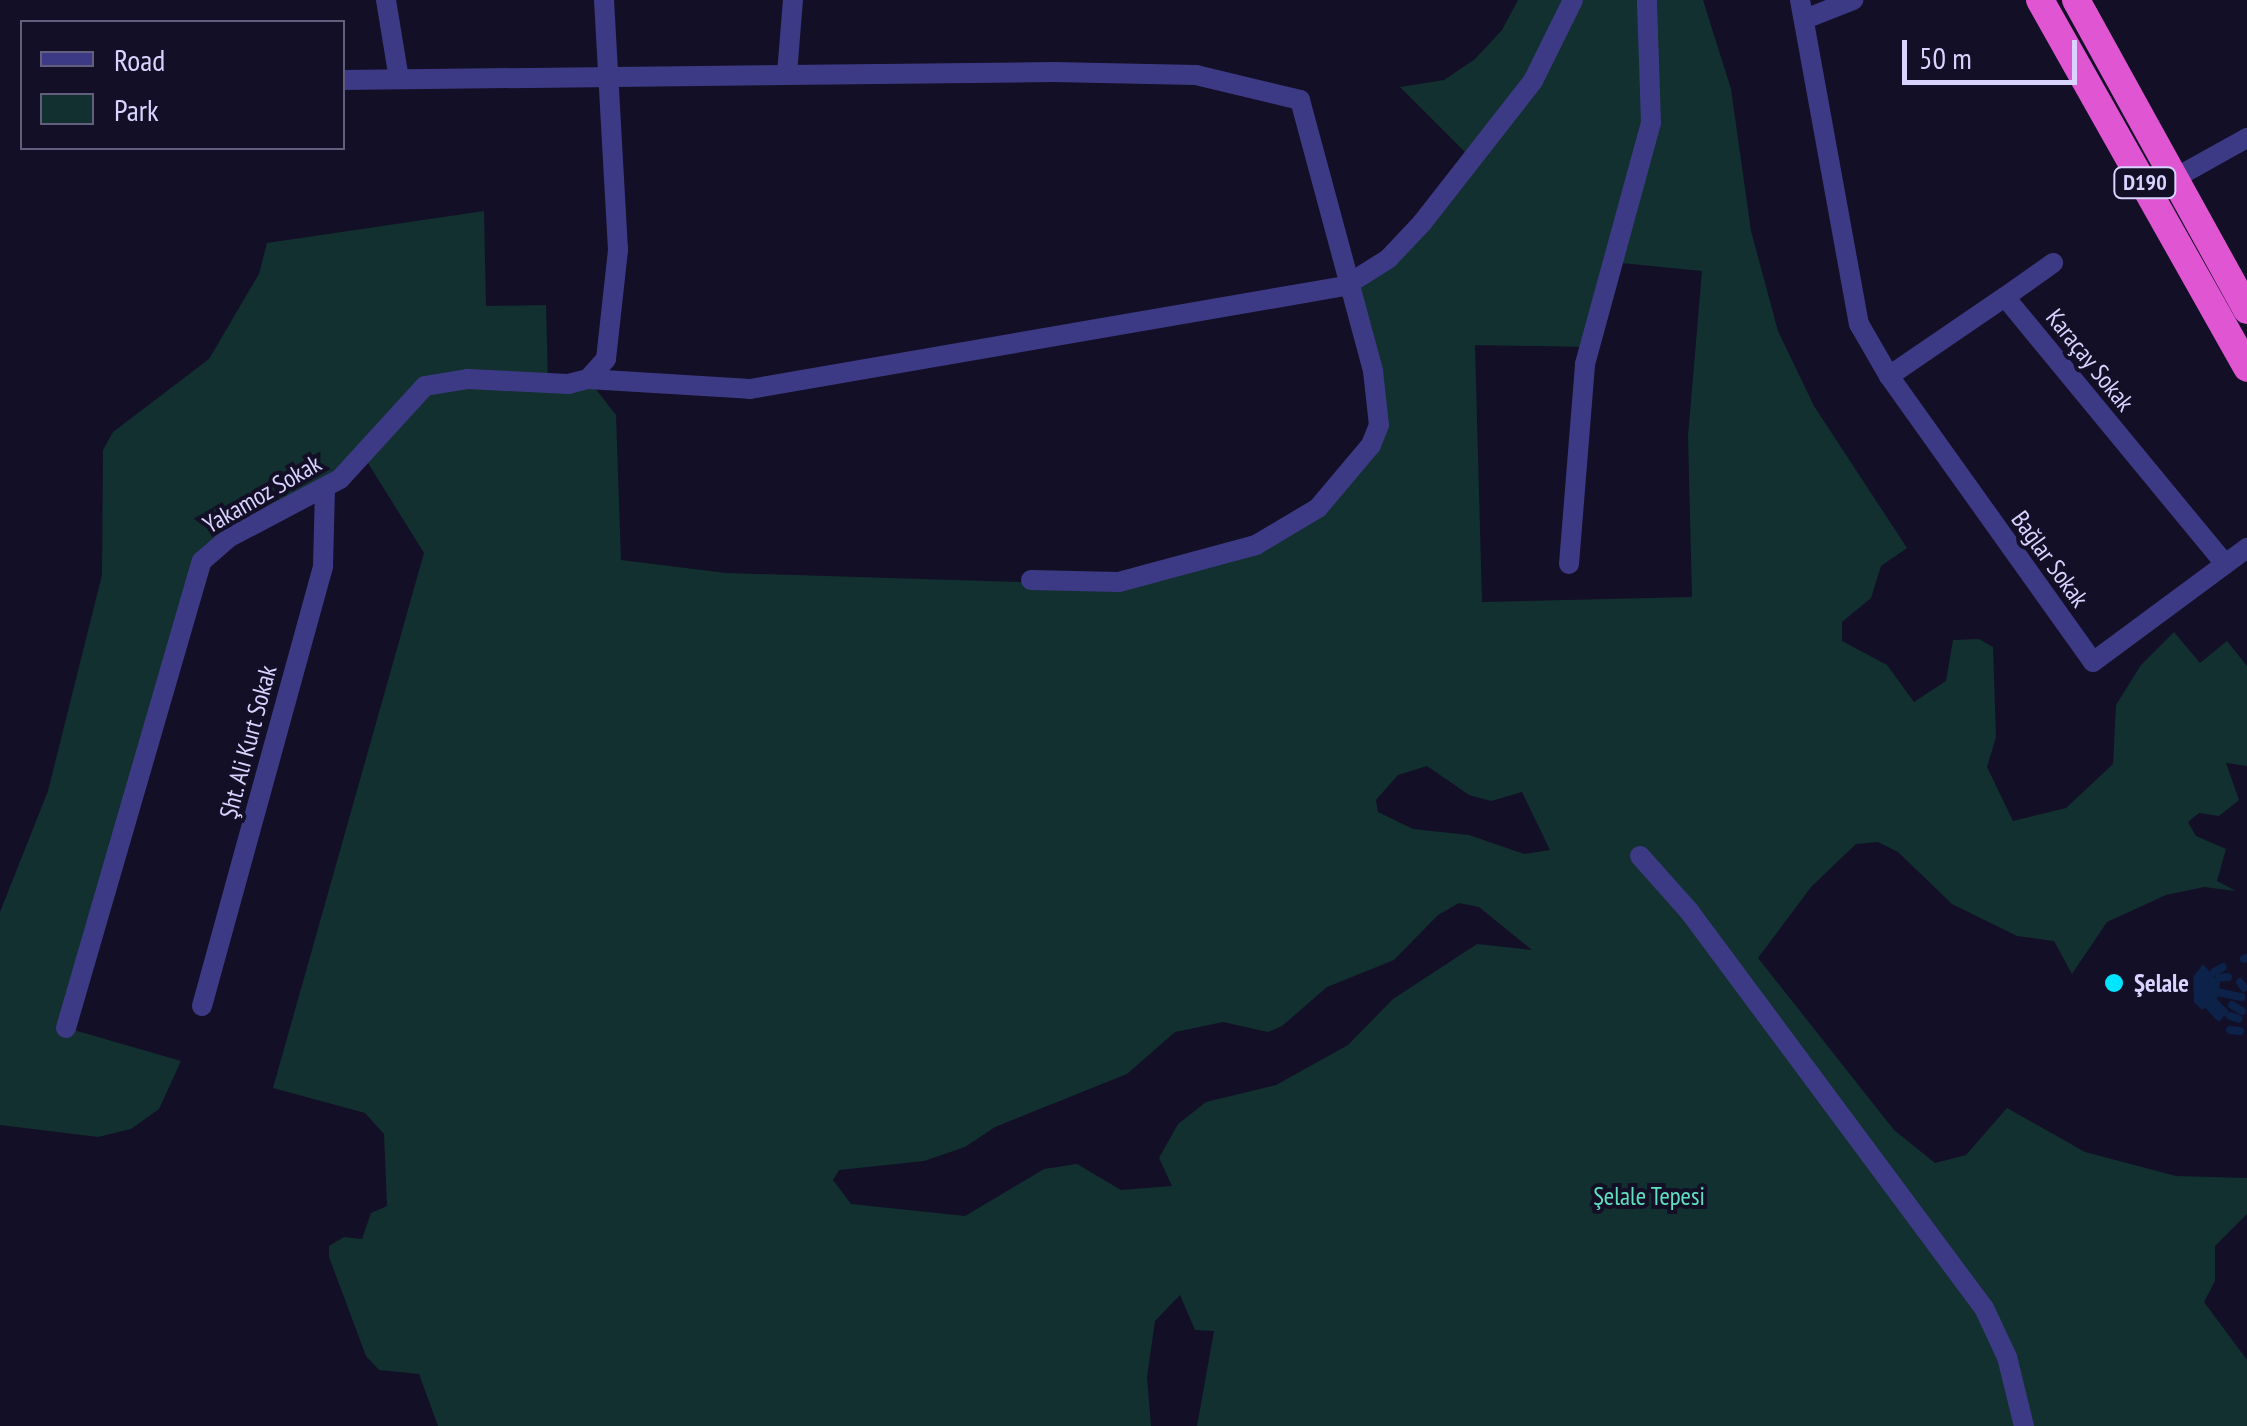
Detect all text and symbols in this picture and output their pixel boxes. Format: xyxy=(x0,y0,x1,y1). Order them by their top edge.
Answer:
legend xyxy=(20,20,345,150)
scale bar xyxy=(1907,20,2082,82)
text: 50 m xyxy=(1919,38,1972,77)
text: Road xyxy=(114,40,165,79)
text: Park xyxy=(114,90,159,129)
road number: D190 xyxy=(2112,166,2178,200)
street label: Karaçay Sokak xyxy=(2040,303,2140,417)
street label: Yakamoz Sokak xyxy=(198,448,326,540)
street label: Bağlar Sokak xyxy=(2005,505,2095,613)
street label: Şht. Ali Kurt Sokak xyxy=(213,661,283,823)
place label: Şelale xyxy=(2134,968,2189,998)
marker: Şelale xyxy=(2103,972,2125,994)
park label: Şelale Tepesi xyxy=(1593,1181,1705,1211)

